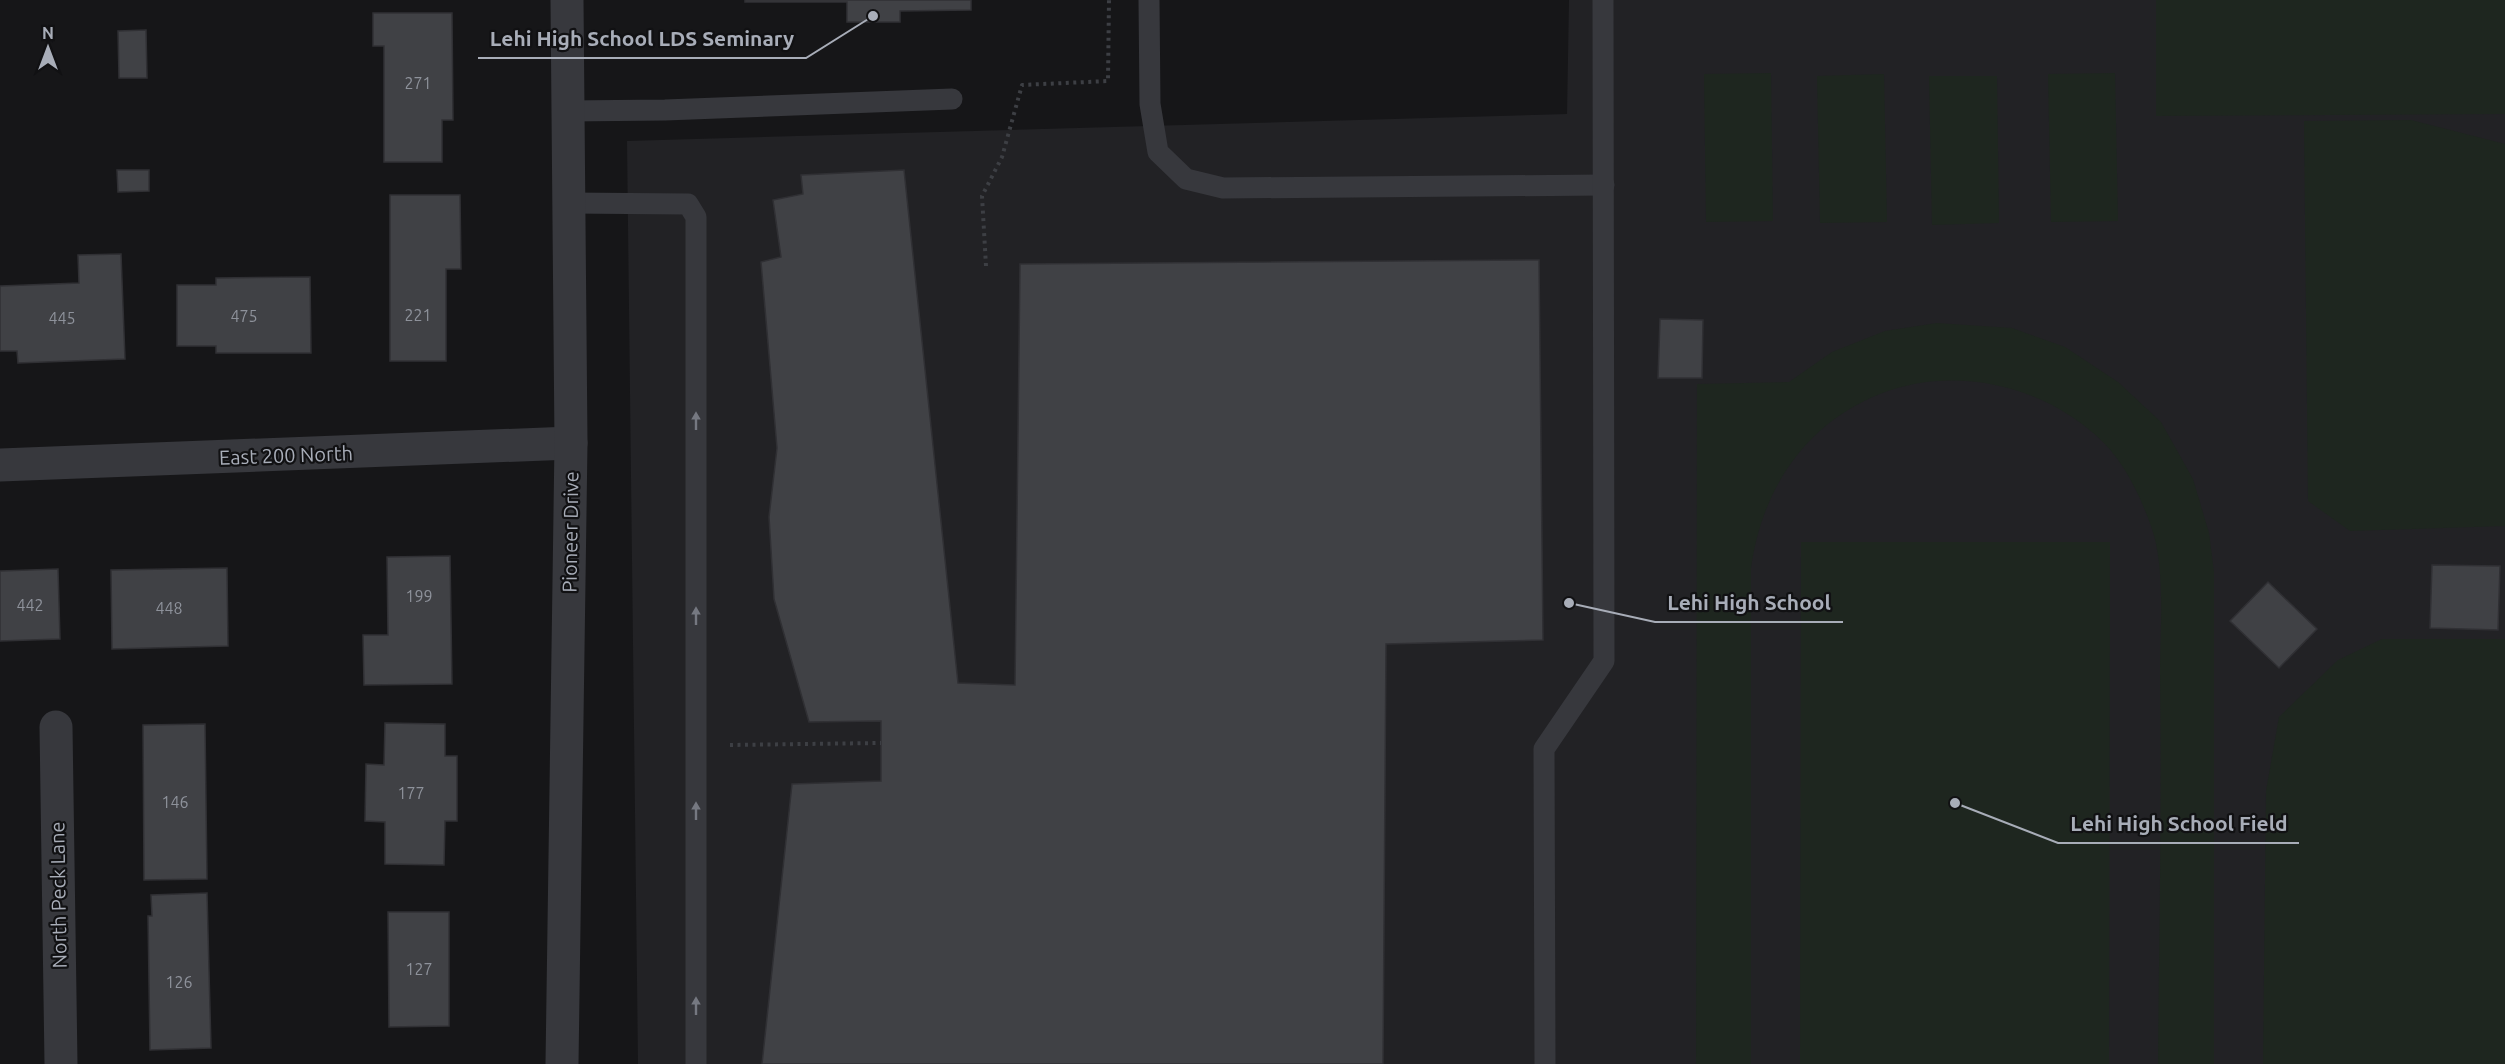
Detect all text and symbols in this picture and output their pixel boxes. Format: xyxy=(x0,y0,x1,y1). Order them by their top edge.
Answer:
north arrow xyxy=(18,18,78,78)
callout: Lehi High School LDS Seminary xyxy=(478,19,806,58)
text: N xyxy=(42,24,54,42)
text: Lehi High School LDS Seminary xyxy=(490,26,794,50)
house number: 271 xyxy=(404,74,432,92)
house number: 221 xyxy=(404,306,432,324)
house number: 475 xyxy=(230,307,258,325)
house number: 445 xyxy=(48,309,76,327)
one-way arrow xyxy=(691,411,701,430)
street label: East 200 North xyxy=(219,441,353,469)
street label: Pioneer Drive xyxy=(557,471,583,593)
callout: Lehi High School xyxy=(1655,583,1843,622)
house number: 199 xyxy=(405,587,433,605)
text: Lehi High School xyxy=(1667,590,1831,614)
house number: 442 xyxy=(16,596,44,614)
house number: 448 xyxy=(155,599,183,617)
one-way arrow xyxy=(691,606,701,625)
house number: 177 xyxy=(397,784,425,802)
house number: 146 xyxy=(161,793,189,811)
one-way arrow xyxy=(691,801,701,820)
callout: Lehi High School Field xyxy=(2058,804,2299,843)
text: Lehi High School Field xyxy=(2070,811,2288,835)
street label: North Peck Lane xyxy=(45,821,71,969)
house number: 127 xyxy=(405,960,433,978)
house number: 126 xyxy=(165,973,193,991)
one-way arrow xyxy=(691,996,701,1015)

